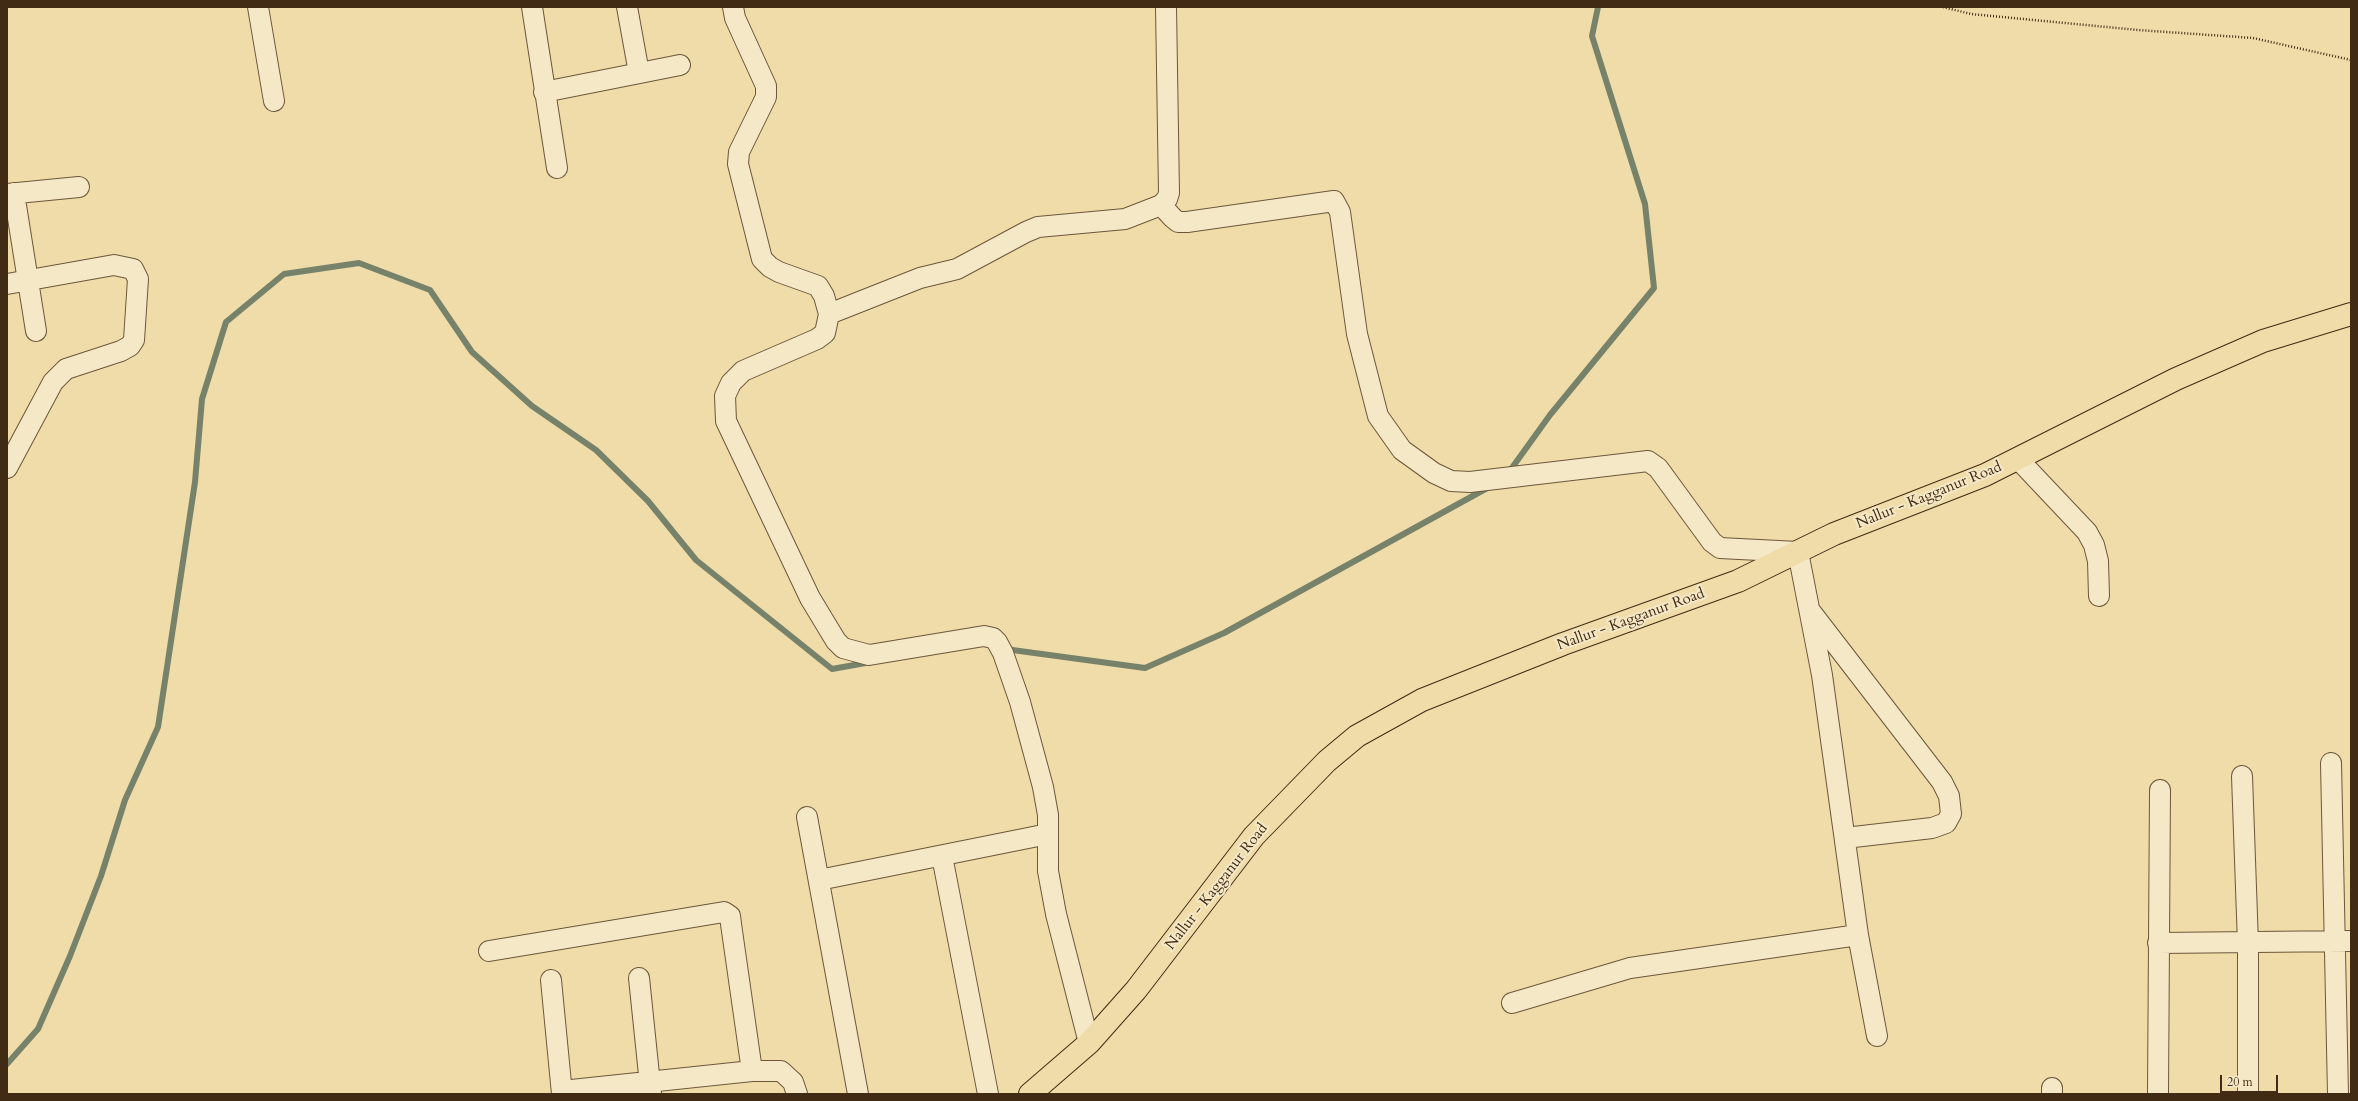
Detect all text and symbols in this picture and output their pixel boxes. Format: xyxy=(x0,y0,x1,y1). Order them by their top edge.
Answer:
street label: Nallur - Kagganur Road xyxy=(1854,459,2004,533)
street label: Nallur - Kagganur Road xyxy=(1555,585,1707,655)
street label: Nallur - Kagganur Road xyxy=(1162,820,1272,954)
scale bar xyxy=(2222,1067,2280,1093)
text: 20 m xyxy=(2227,1074,2253,1090)

